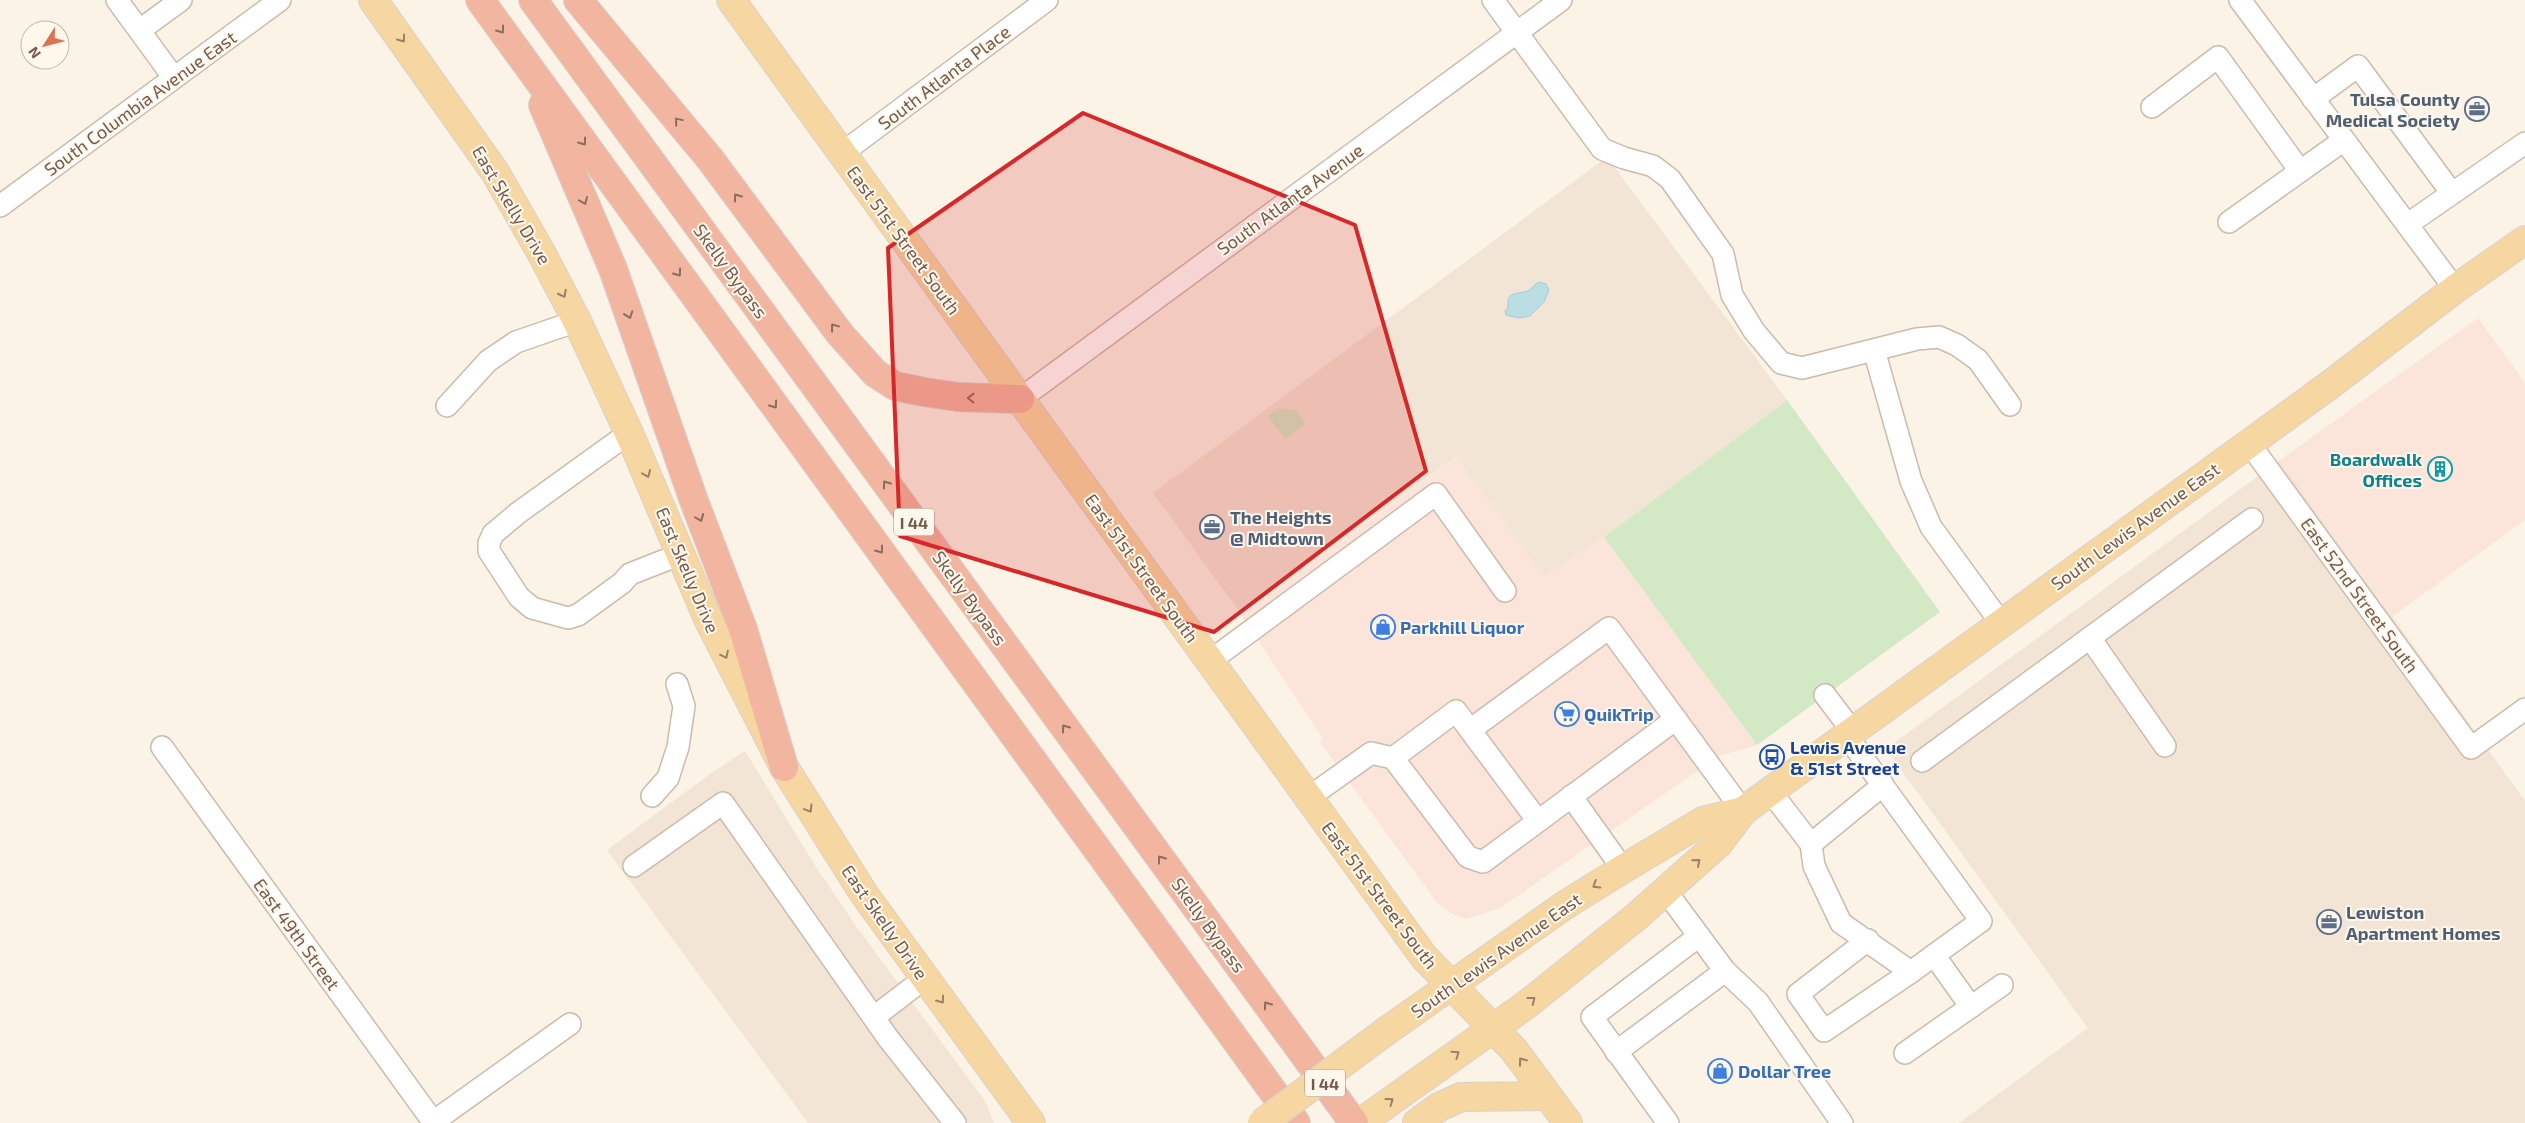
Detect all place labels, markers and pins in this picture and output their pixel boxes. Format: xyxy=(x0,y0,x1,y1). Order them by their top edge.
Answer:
place label: Tulsa County Medical Society xyxy=(2326,88,2461,131)
office icon: Tulsa County Medical Society xyxy=(2464,96,2490,122)
place label: Boardwalk Offices xyxy=(2330,448,2422,491)
building icon: Boardwalk Offices xyxy=(2427,456,2453,482)
place label: The Heights @ Midtown xyxy=(1230,506,1331,549)
office icon: The Heights @ Midtown xyxy=(1199,514,1225,540)
shop icon: Parkhill Liquor xyxy=(1370,614,1396,640)
place label: Parkhill Liquor xyxy=(1400,616,1525,638)
supermarket icon: QuikTrip xyxy=(1554,701,1580,727)
place label: QuikTrip xyxy=(1584,703,1654,725)
place label: Lewis Avenue & 51st Street xyxy=(1790,736,1906,779)
bus stop icon: Lewis Avenue & 51st Street xyxy=(1759,744,1785,770)
place label: Lewiston Apartment Homes xyxy=(2346,901,2501,944)
office icon: Lewiston Apartment Homes xyxy=(2316,909,2342,935)
shop icon: Dollar Tree xyxy=(1707,1058,1733,1084)
place label: Dollar Tree xyxy=(1738,1060,1831,1082)

